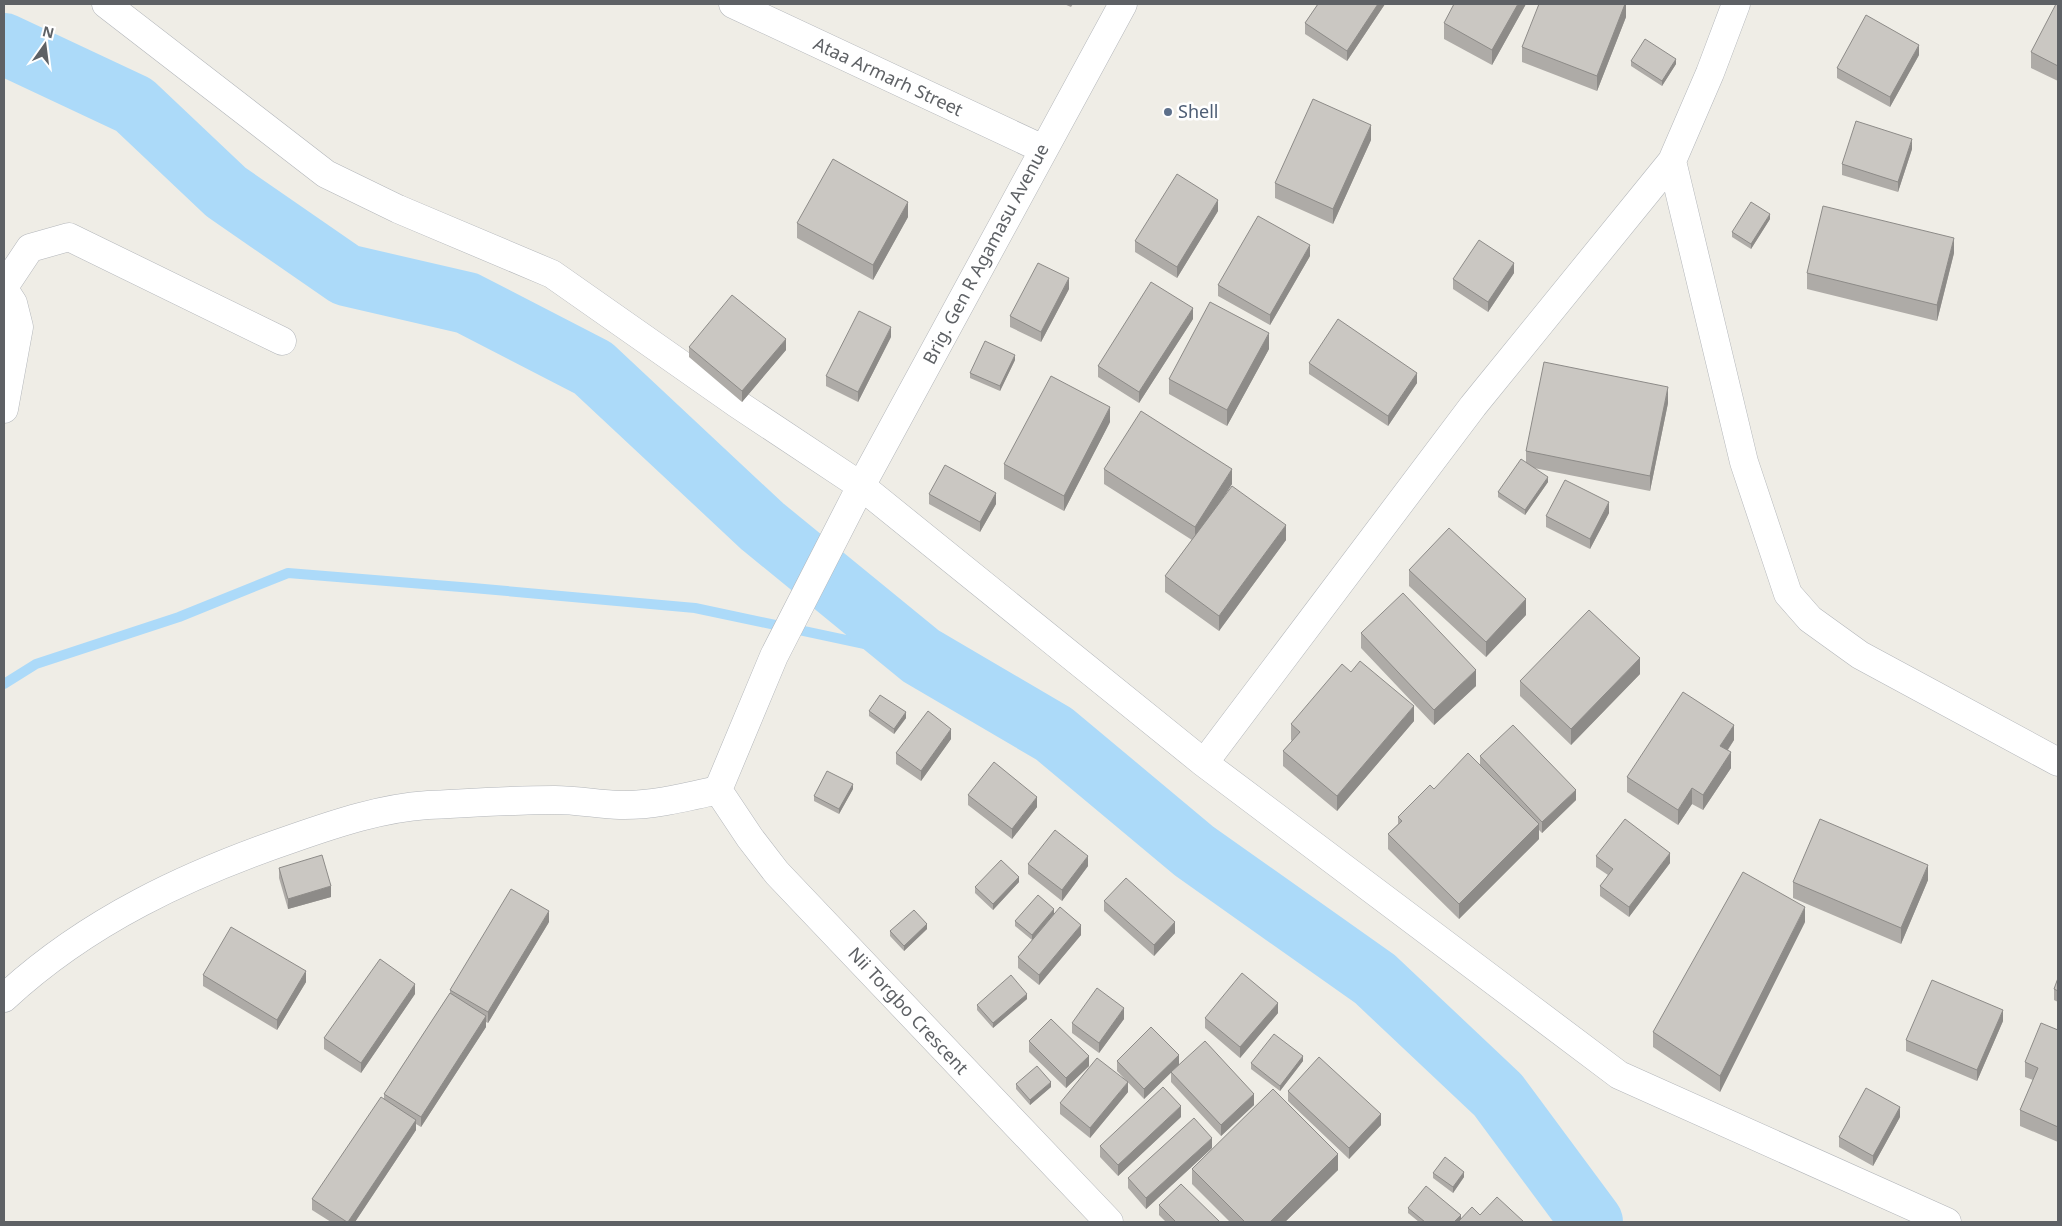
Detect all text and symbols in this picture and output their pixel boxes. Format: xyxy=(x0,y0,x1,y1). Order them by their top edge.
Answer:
north arrow xyxy=(20,20,70,70)
text: N xyxy=(40,21,56,42)
street label: Ataa Armarh Street xyxy=(810,31,967,121)
place label: Shell xyxy=(1178,99,1218,123)
marker: Shell xyxy=(1162,106,1174,118)
street label: Brig. Gen R Agamasu Avenue xyxy=(917,139,1054,368)
street label: Nii Torgbo Crescent xyxy=(843,941,974,1080)

